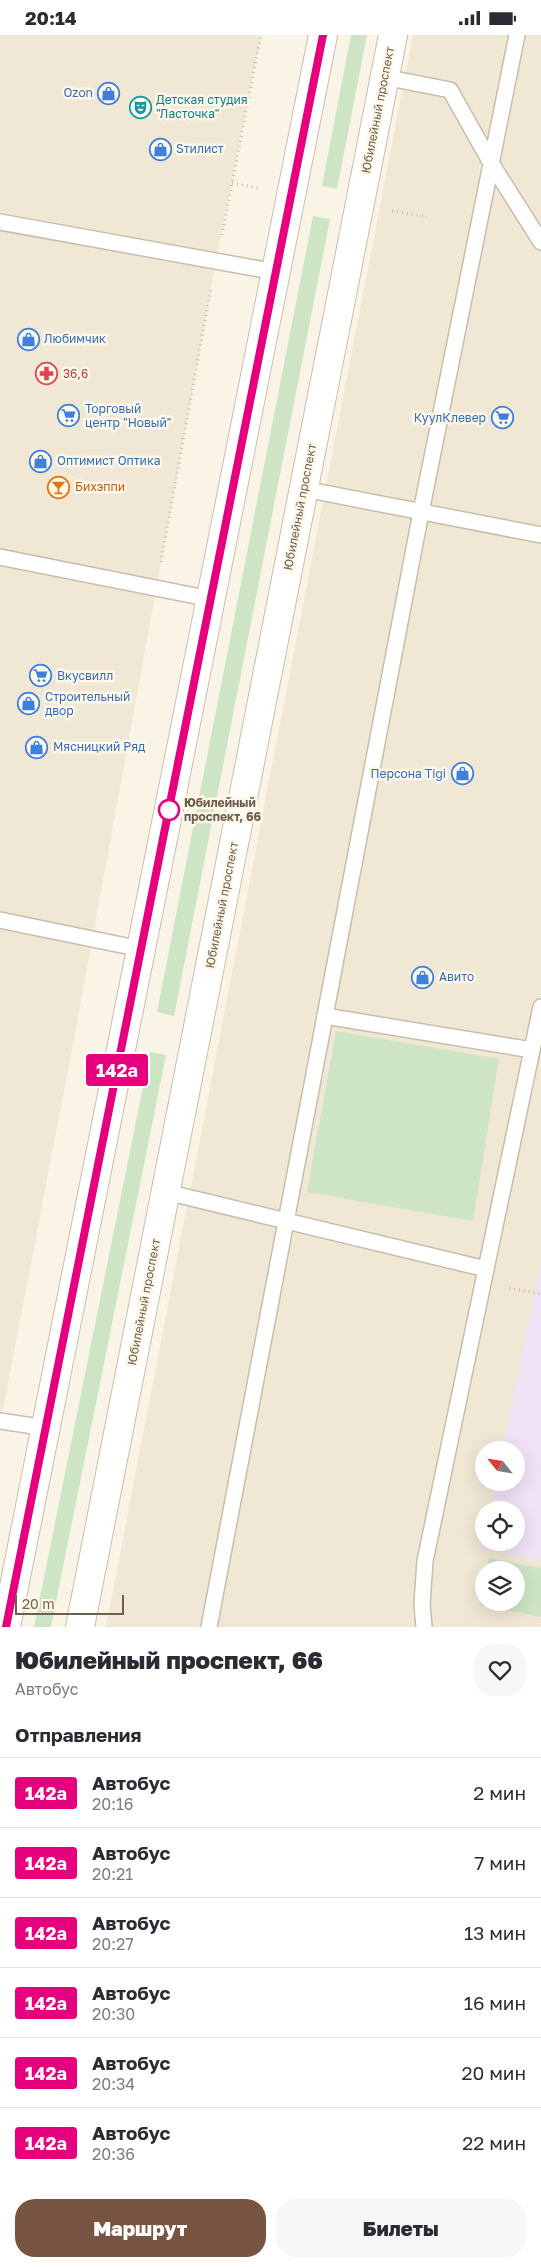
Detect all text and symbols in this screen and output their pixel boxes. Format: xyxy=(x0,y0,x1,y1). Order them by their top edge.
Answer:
text: 20:14 xyxy=(25,6,77,29)
street label: Юбилейный проспект xyxy=(358,45,397,175)
shop icon: Ozon xyxy=(97,81,121,105)
place label: Ozon xyxy=(64,85,93,100)
place label: Детская студия "Ласточка" xyxy=(156,92,248,121)
theatre icon: Детская студия "Ласточка" xyxy=(128,95,152,119)
shop icon: Sтилист xyxy=(148,137,172,161)
place label: Sтилист xyxy=(176,141,224,156)
shop icon: Любимчик xyxy=(16,327,40,351)
place label: Любимчик xyxy=(44,331,106,346)
pharmacy icon: 36,6 xyxy=(35,362,59,386)
place label: 36,6 xyxy=(63,366,88,381)
place label: Торговый центр "Новый" xyxy=(85,401,172,430)
supermarket icon: Торговый центр "Новый" xyxy=(57,404,81,428)
supermarket icon: КуулКлевер xyxy=(490,406,514,430)
place label: КуулКлевер xyxy=(414,410,486,425)
street label: Юбилейный проспект xyxy=(280,442,319,572)
shop icon: Оптимист Оптика xyxy=(29,449,53,473)
place label: Оптимист Оптика xyxy=(57,453,161,468)
bar icon: Бихэппи xyxy=(47,475,71,499)
place label: Бихэппи xyxy=(75,479,125,494)
supermarket icon: Вкусвилл xyxy=(29,664,53,688)
place label: Вкусвилл xyxy=(57,668,113,683)
place label: Строительный двор xyxy=(45,689,130,718)
shop icon: Строительный двор xyxy=(17,692,41,716)
shop icon: Мясницкий Ряд xyxy=(25,735,49,759)
place label: Мясницкий Ряд xyxy=(53,739,145,754)
shop icon: Персона Tigi xyxy=(450,762,474,786)
place label: Персона Tigi xyxy=(371,766,446,781)
place label: Юбилейный проспект, 66 xyxy=(184,795,262,824)
marker: Юбилейный проспект, 66 xyxy=(158,799,180,821)
street label: Юбилейный проспект xyxy=(202,840,241,970)
shop icon: Авито xyxy=(411,965,435,989)
place label: Авито xyxy=(439,969,474,984)
line badge: 142а xyxy=(82,1054,152,1086)
text: 142а xyxy=(96,1059,138,1081)
street label: Юбилейный проспект xyxy=(124,1237,163,1367)
north arrow xyxy=(475,1441,525,1491)
map controls xyxy=(475,1441,525,1611)
button: locate xyxy=(475,1501,525,1551)
button: layers xyxy=(475,1561,525,1611)
scale bar xyxy=(15,1592,124,1615)
text: 20 m xyxy=(22,1595,55,1612)
button: heart xyxy=(474,1644,526,1696)
text: Юбилейный проспект, 66 xyxy=(15,1645,323,1674)
text: Автобус xyxy=(15,1679,78,1699)
text: Отправления xyxy=(15,1723,141,1746)
text: Автобус xyxy=(92,1771,170,1794)
text: 2 мин xyxy=(473,1781,526,1804)
text: 142а xyxy=(25,1782,67,1804)
text: 20:16 xyxy=(92,1794,133,1814)
text: Автобус xyxy=(92,1841,170,1864)
text: 7 мин xyxy=(474,1851,526,1874)
text: 142а xyxy=(25,1852,67,1874)
text: 20:21 xyxy=(92,1864,133,1884)
text: Автобус xyxy=(92,1911,170,1934)
text: 13 мин xyxy=(464,1921,526,1944)
text: 142а xyxy=(25,1922,67,1944)
text: 20:27 xyxy=(92,1934,134,1954)
text: Автобус xyxy=(92,1981,170,2004)
text: 16 мин xyxy=(464,1991,526,2014)
text: 142а xyxy=(25,1992,67,2014)
text: 20:30 xyxy=(92,2004,135,2024)
text: Автобус xyxy=(92,2051,170,2074)
text: 20 мин xyxy=(462,2061,526,2084)
text: 142а xyxy=(25,2062,67,2084)
text: 20:34 xyxy=(92,2074,135,2094)
text: Автобус xyxy=(92,2121,170,2144)
text: 22 мин xyxy=(462,2131,526,2154)
text: 142а xyxy=(25,2132,67,2154)
text: 20:36 xyxy=(92,2144,135,2164)
button: Маршрут xyxy=(15,2199,266,2257)
button: Билеты xyxy=(276,2199,526,2257)

